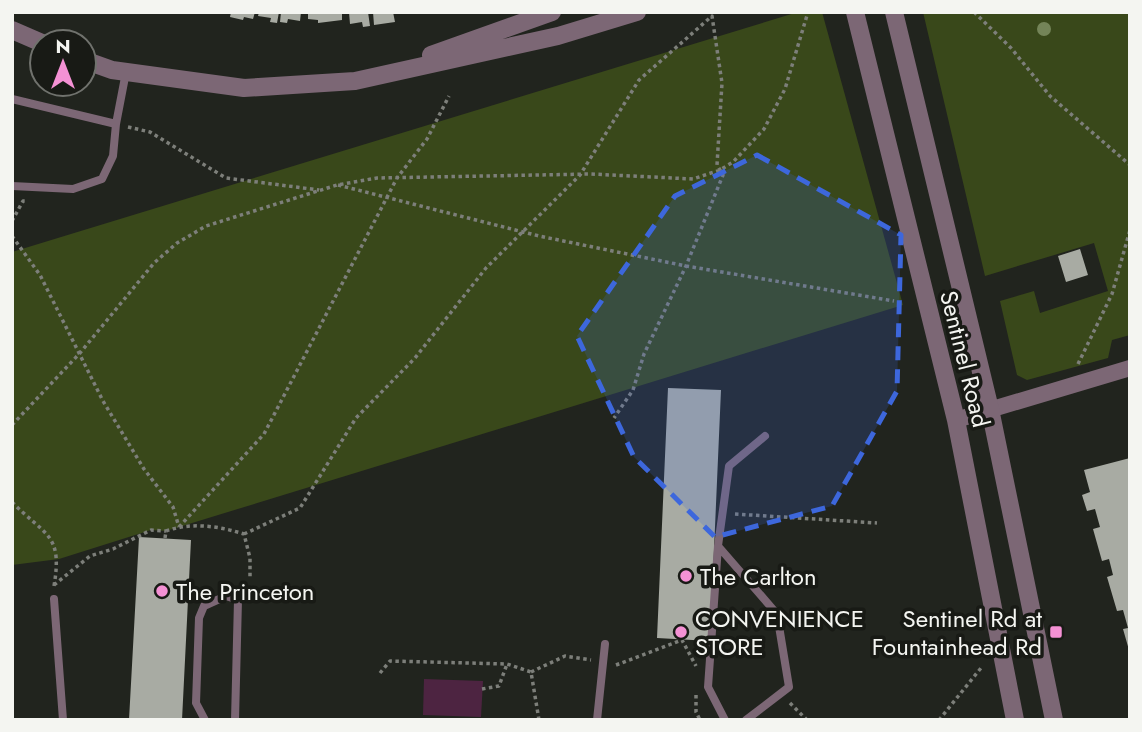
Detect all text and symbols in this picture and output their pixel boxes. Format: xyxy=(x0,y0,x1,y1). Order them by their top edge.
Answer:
north arrow xyxy=(28,28,98,98)
text: N xyxy=(55,33,71,60)
street label: Sentinel Road xyxy=(931,287,999,431)
place label: The Carlton xyxy=(700,559,817,594)
marker: The Carlton xyxy=(678,568,694,584)
place label: The Princeton xyxy=(176,574,314,609)
marker: The Princeton xyxy=(154,583,170,599)
place label: CONVENIENCE STORE xyxy=(695,601,864,664)
place label: Sentinel Rd at Fountainhead Rd xyxy=(872,601,1042,664)
marker: CONVENIENCE STORE xyxy=(673,624,689,640)
marker: Sentinel Rd at Fountainhead Rd xyxy=(1048,624,1064,640)

